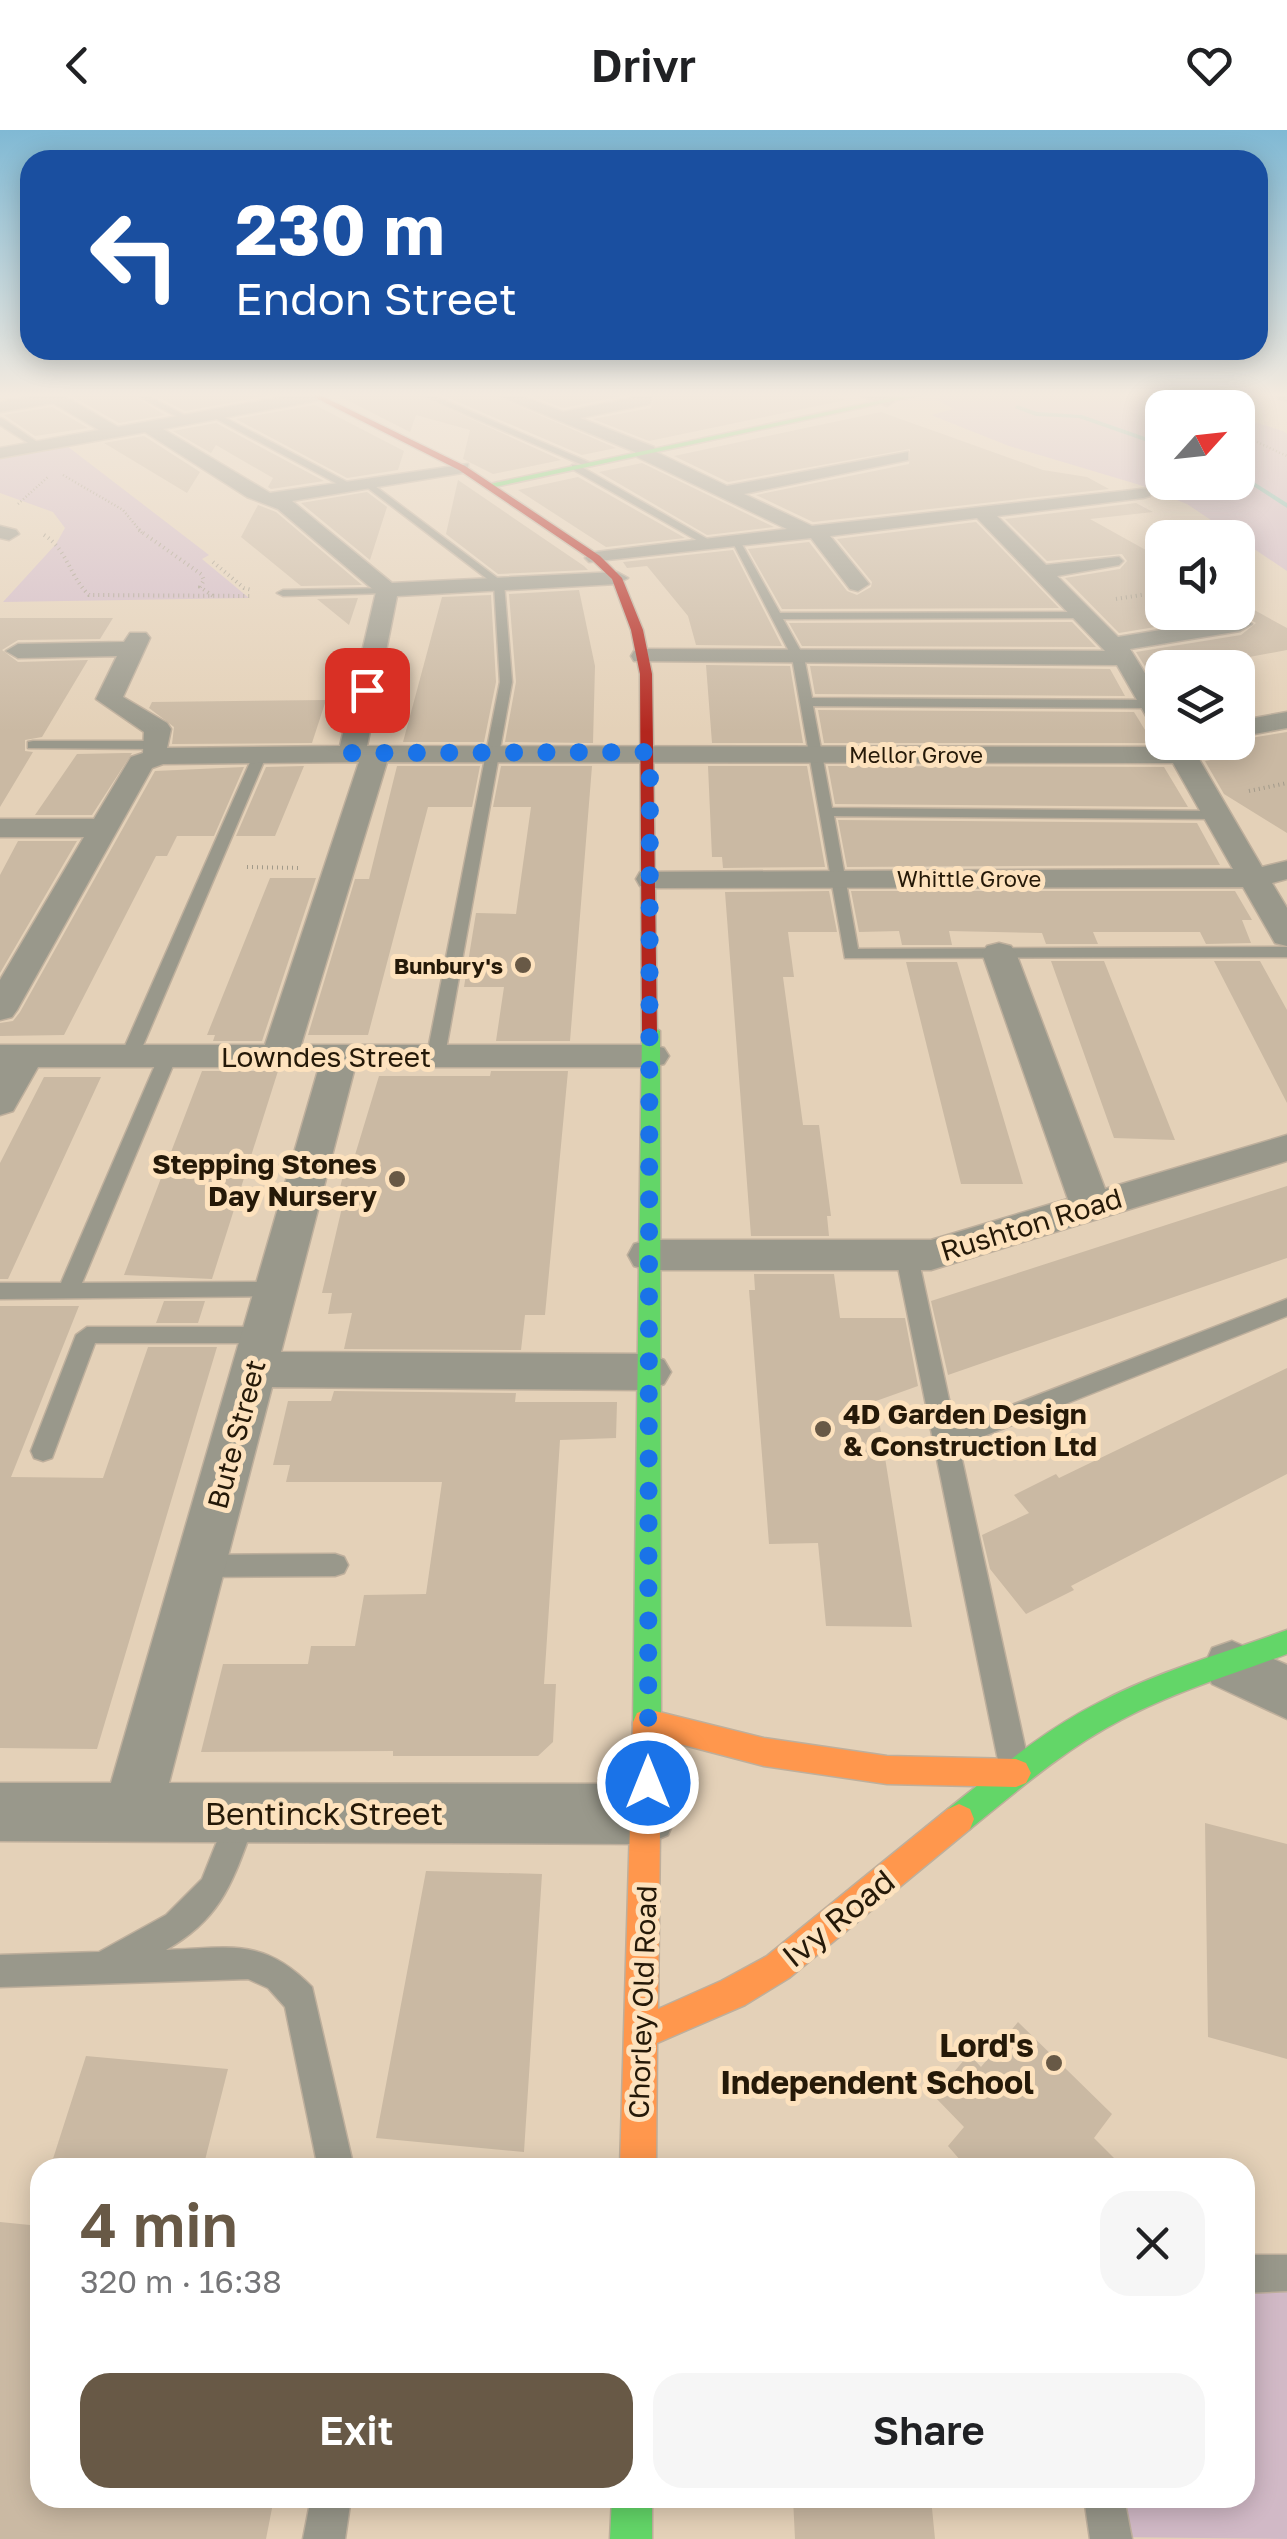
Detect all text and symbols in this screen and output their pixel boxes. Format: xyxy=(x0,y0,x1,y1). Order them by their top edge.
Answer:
icon: back xyxy=(50,38,105,93)
text: Drivr xyxy=(591,38,696,92)
icon: heart xyxy=(1182,38,1237,93)
text: 230 m xyxy=(235,186,445,270)
icon: left xyxy=(70,190,200,320)
text: Endon Street xyxy=(235,271,517,325)
north arrow xyxy=(1145,390,1255,500)
map controls xyxy=(1145,390,1255,760)
button: sound xyxy=(1145,520,1255,630)
pin xyxy=(325,648,410,733)
button: layers xyxy=(1145,650,1255,760)
icon: arrive xyxy=(340,663,395,718)
street label: Mellor Grove xyxy=(849,741,983,768)
street label: Whittle Grove xyxy=(897,865,1041,892)
place label: Bunbury's xyxy=(394,952,503,979)
marker: Bunbury's xyxy=(512,954,534,976)
street label: Lowndes Street xyxy=(221,1040,431,1073)
place label: Stepping Stones Day Nursery xyxy=(152,1147,377,1212)
marker: Stepping Stones Day Nursery xyxy=(386,1168,408,1190)
street label: Rushton Road xyxy=(936,1181,1126,1267)
street label: Bute Street xyxy=(200,1356,272,1512)
place label: 4D Garden Design & Construction Ltd xyxy=(843,1397,1097,1462)
marker: 4D Garden Design & Construction Ltd xyxy=(812,1418,834,1440)
position arrow xyxy=(596,1731,700,1835)
street label: Bentinck Street xyxy=(205,1794,443,1832)
street label: Ivy Road xyxy=(774,1861,902,1975)
street label: Chorley Old Road xyxy=(621,1885,663,2119)
place label: Lord's Independent School xyxy=(720,2026,1034,2101)
marker: Lord's Independent School xyxy=(1043,2052,1065,2074)
text: 4 min xyxy=(80,2188,238,2260)
button: close xyxy=(1100,2191,1205,2296)
text: 320 m · 16:38 xyxy=(80,2262,282,2300)
button: Exit xyxy=(80,2373,633,2488)
button: Share xyxy=(653,2373,1205,2488)

